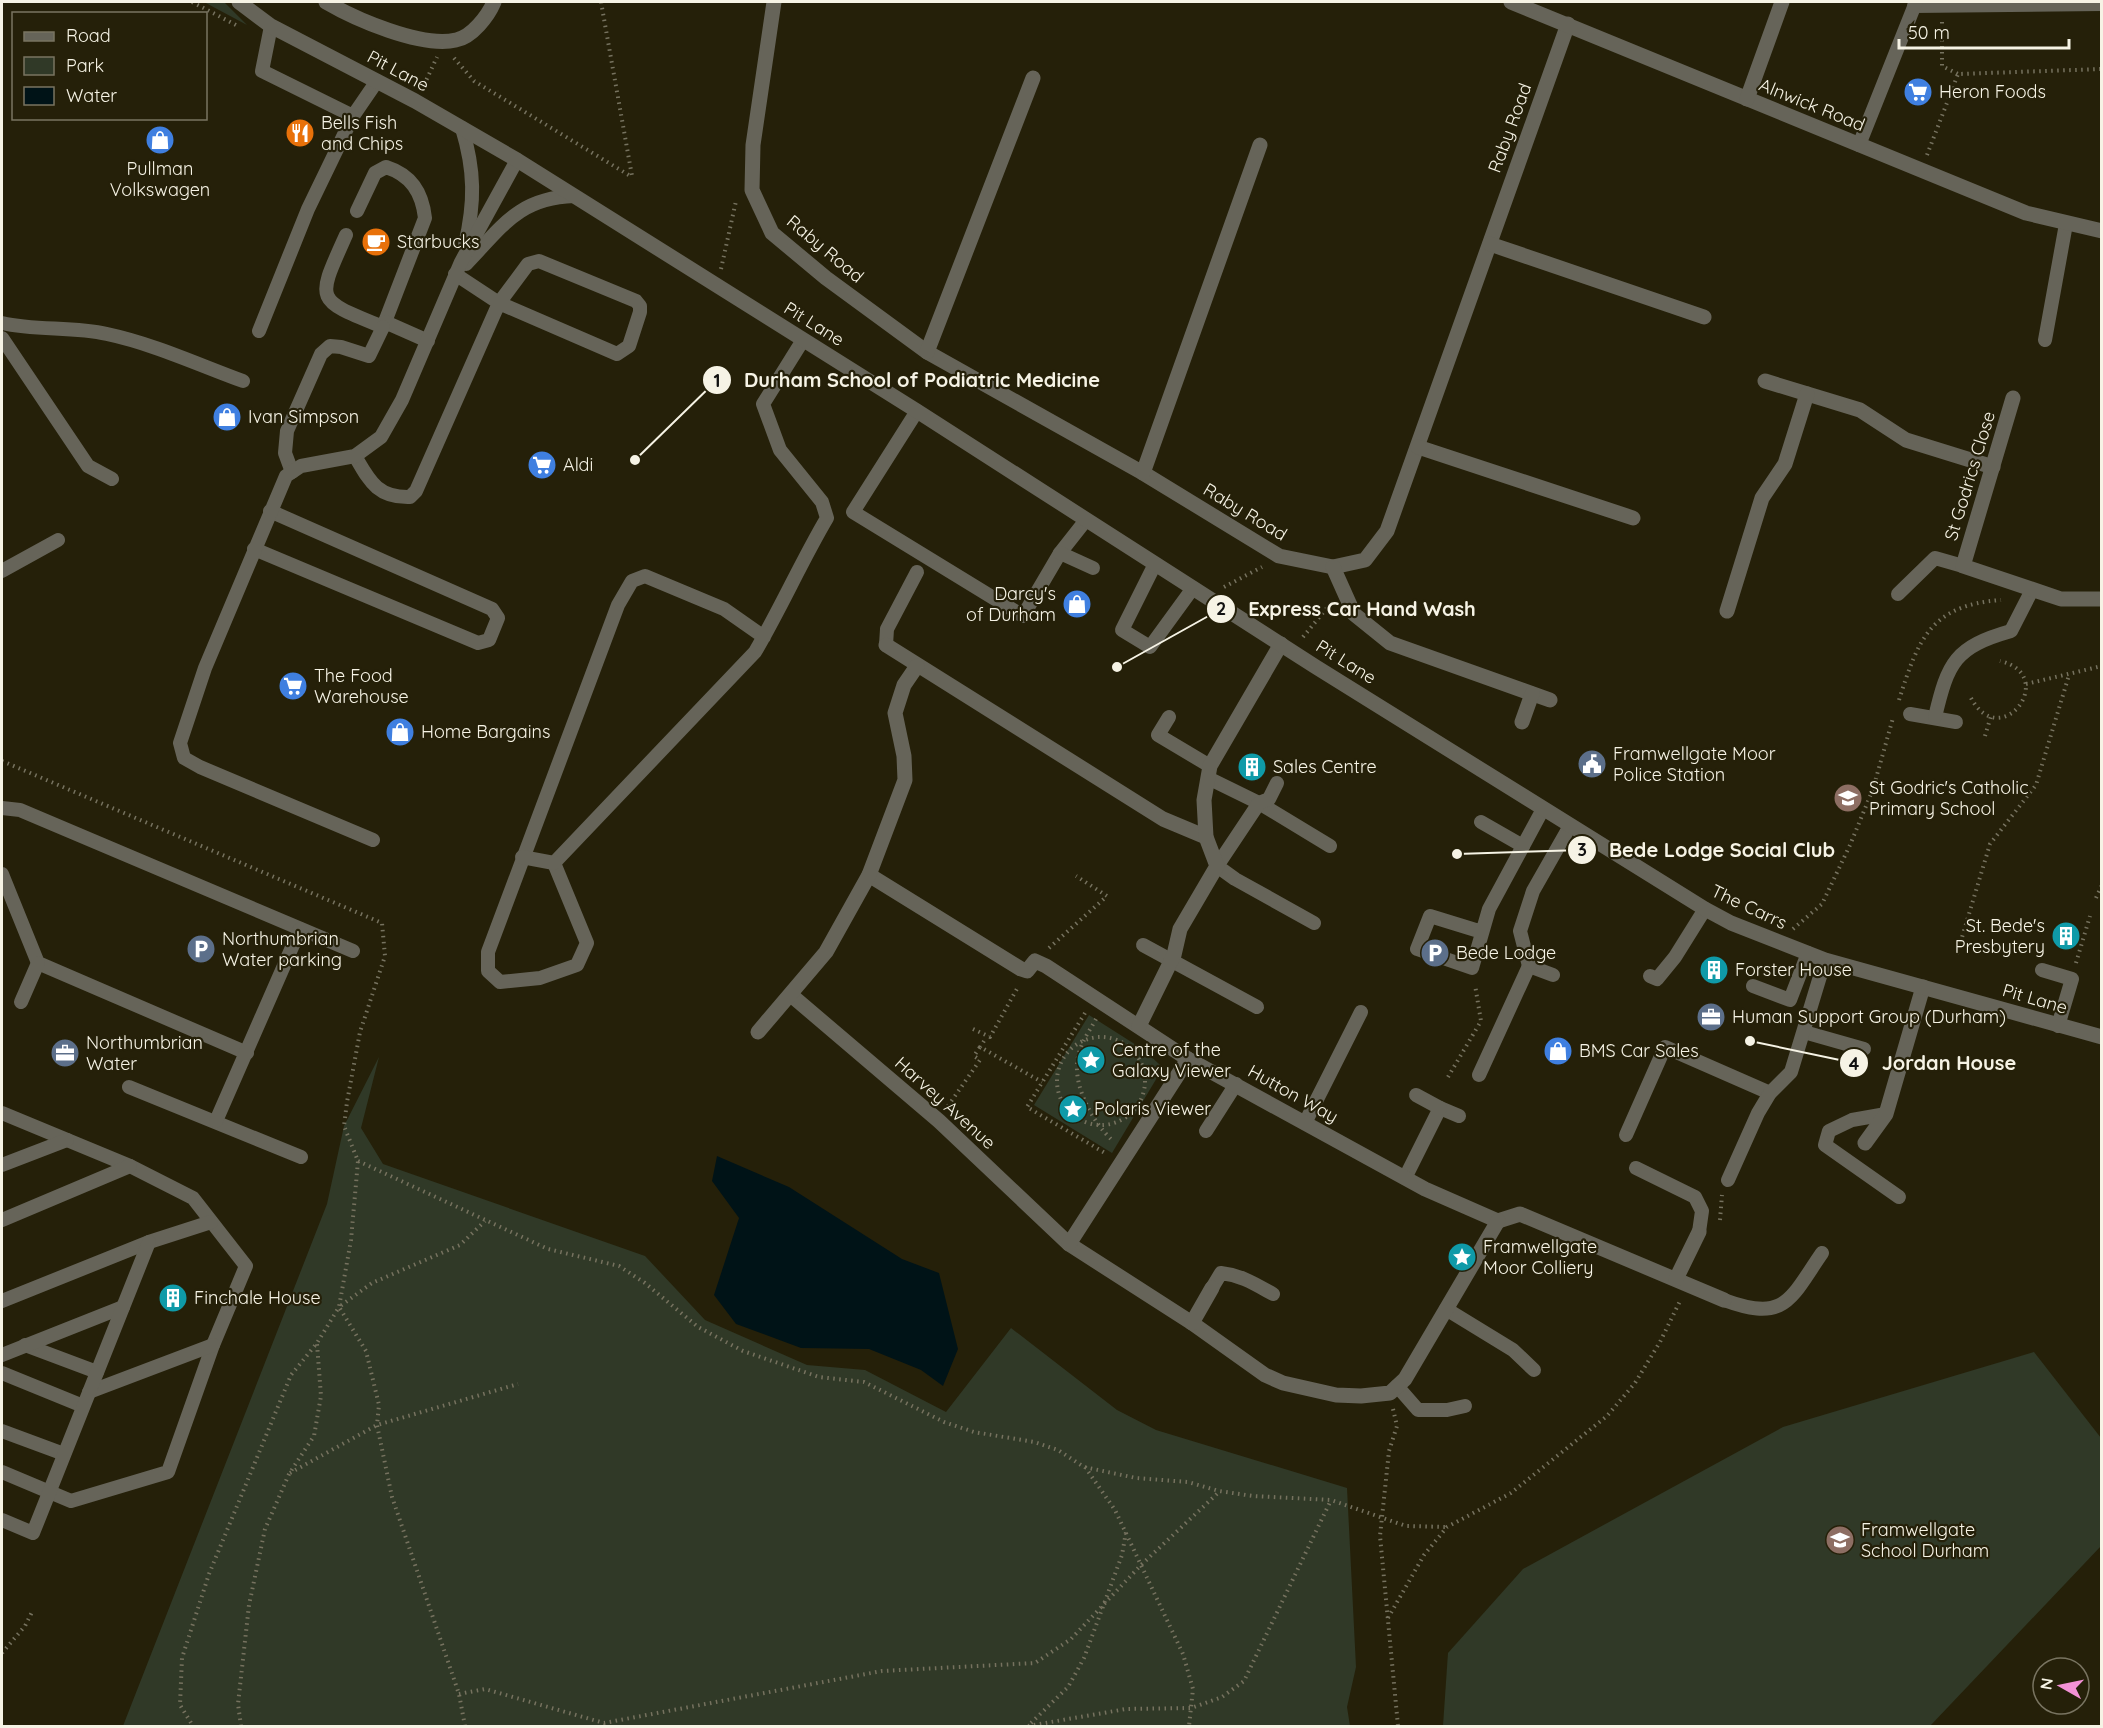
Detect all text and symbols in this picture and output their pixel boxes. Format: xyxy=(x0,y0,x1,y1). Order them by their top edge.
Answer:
legend xyxy=(12,12,207,120)
scale bar xyxy=(1899,12,2068,50)
text: 50 m xyxy=(1908,21,1950,44)
text: Road xyxy=(66,24,111,47)
street label: Pit Lane xyxy=(363,45,433,96)
text: Park xyxy=(66,54,104,77)
street label: Alnwick Road xyxy=(1756,73,1868,136)
supermarket icon: Heron Foods xyxy=(1902,76,1934,108)
street label: Raby Road xyxy=(1483,80,1536,176)
place label: Heron Foods xyxy=(1939,80,2046,103)
text: Water xyxy=(66,84,117,107)
place label: Bells Fish and Chips xyxy=(321,111,403,155)
restaurant icon: Bells Fish and Chips xyxy=(284,117,316,149)
shop icon: Pullman Volkswagen xyxy=(144,124,176,156)
place label: Pullman Volkswagen xyxy=(110,157,210,201)
street label: Raby Road xyxy=(782,210,869,288)
cafe icon: Starbucks xyxy=(360,226,392,258)
place label: Starbucks xyxy=(397,230,480,253)
street label: Pit Lane xyxy=(780,296,849,351)
callout: Durham School of Podiatric Medicine xyxy=(702,361,1112,399)
text: Durham School of Podiatric Medicine xyxy=(744,367,1100,392)
text: 1 xyxy=(713,369,721,392)
shop icon: Ivan Simpson xyxy=(211,401,243,433)
place label: Ivan Simpson xyxy=(248,405,359,428)
street label: St Godrics Close xyxy=(1939,408,2000,543)
supermarket icon: Aldi xyxy=(526,449,558,481)
place label: Aldi xyxy=(563,453,593,476)
street label: Raby Road xyxy=(1199,478,1291,546)
place label: Darcy's of Durham xyxy=(966,582,1056,626)
shop icon: Darcy's of Durham xyxy=(1061,588,1093,620)
callout: Express Car Hand Wash xyxy=(1206,590,1488,628)
text: Express Car Hand Wash xyxy=(1248,596,1476,621)
text: 2 xyxy=(1216,597,1226,620)
street label: Pit Lane xyxy=(1312,634,1381,689)
place label: The Food Warehouse xyxy=(314,664,409,708)
supermarket icon: The Food Warehouse xyxy=(277,670,309,702)
shop icon: Home Bargains xyxy=(384,716,416,748)
place label: Home Bargains xyxy=(421,720,550,743)
place label: Framwellgate Moor Police Station xyxy=(1613,742,1776,786)
public building icon: Framwellgate Moor Police Station xyxy=(1576,748,1608,780)
building icon: Sales Centre xyxy=(1236,751,1268,783)
place label: Sales Centre xyxy=(1273,755,1377,778)
place label: St Godric's Catholic Primary School xyxy=(1869,776,2029,820)
school or university icon: St Godric's Catholic Primary School xyxy=(1832,782,1864,814)
callout: Bede Lodge Social Club xyxy=(1567,831,1847,869)
text: Bede Lodge Social Club xyxy=(1609,837,1835,862)
text: 3 xyxy=(1577,838,1587,861)
street label: The Carrs xyxy=(1708,879,1791,934)
place label: St. Bede's Presbytery xyxy=(1955,914,2045,958)
building icon: St. Bede's Presbytery xyxy=(2050,920,2082,952)
place label: Northumbrian Water parking xyxy=(222,927,342,971)
parking icon: Northumbrian Water parking xyxy=(185,933,217,965)
parking icon: Bede Lodge xyxy=(1419,937,1451,969)
place label: Bede Lodge xyxy=(1456,941,1556,964)
building icon: Forster House xyxy=(1698,954,1730,986)
place label: Forster House xyxy=(1735,958,1852,981)
street label: Pit Lane xyxy=(2000,978,2070,1019)
office icon: Human Support Group (Durham) xyxy=(1695,1001,1727,1033)
place label: Human Support Group (Durham) xyxy=(1732,1005,2006,1028)
place label: Northumbrian Water xyxy=(86,1031,203,1075)
shop icon: BMS Car Sales xyxy=(1542,1035,1574,1067)
office icon: Northumbrian Water xyxy=(49,1037,81,1069)
place label: Centre of the Galaxy Viewer xyxy=(1112,1038,1231,1082)
place label: BMS Car Sales xyxy=(1579,1039,1699,1062)
place icon: Centre of the Galaxy Viewer xyxy=(1075,1044,1107,1076)
callout: Jordan House xyxy=(1839,1044,2028,1082)
text: Jordan House xyxy=(1882,1050,2016,1075)
street label: Harvey Avenue xyxy=(890,1051,1001,1154)
text: 4 xyxy=(1849,1052,1860,1075)
street label: Hutton Way xyxy=(1244,1059,1342,1128)
place icon: Polaris Viewer xyxy=(1057,1093,1089,1125)
place label: Polaris Viewer xyxy=(1094,1097,1211,1120)
place label: Framwellgate Moor Colliery xyxy=(1483,1235,1597,1279)
place icon: Framwellgate Moor Colliery xyxy=(1446,1241,1478,1273)
building icon: Finchale House xyxy=(157,1282,189,1314)
place label: Finchale House xyxy=(194,1286,321,1309)
place label: Framwellgate School Durham xyxy=(1861,1518,1989,1562)
school or university icon: Framwellgate School Durham xyxy=(1824,1524,1856,1556)
north arrow xyxy=(2031,1656,2091,1716)
text: N xyxy=(2035,1676,2057,1691)

